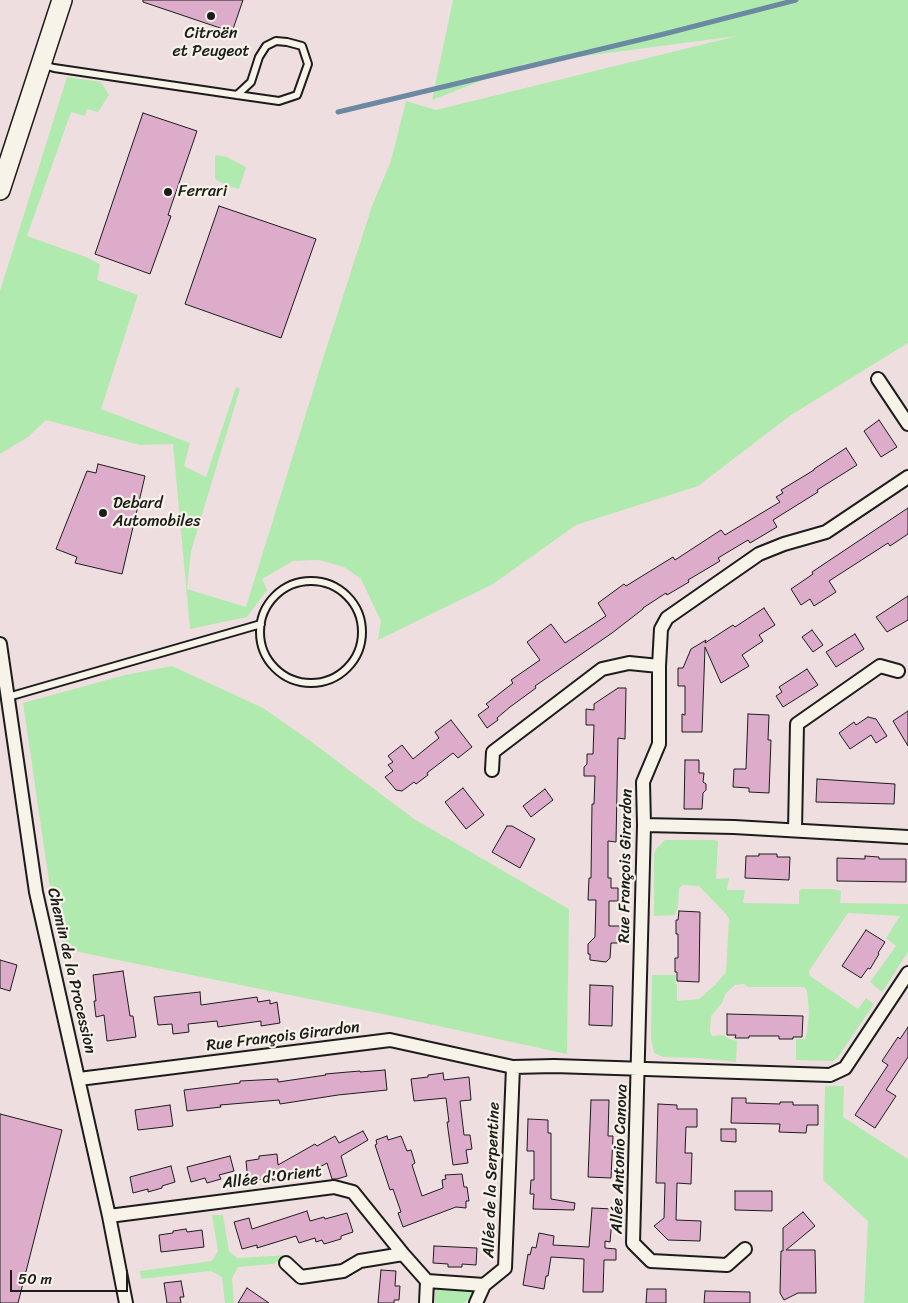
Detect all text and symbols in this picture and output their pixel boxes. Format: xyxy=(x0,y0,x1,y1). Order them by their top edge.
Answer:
marker: Citroën et Peugeot xyxy=(205,10,217,22)
place label: Citroën et Peugeot xyxy=(173,24,249,62)
place label: Ferrari xyxy=(178,182,227,202)
marker: Ferrari xyxy=(162,186,174,198)
place label: Debard Automobiles xyxy=(113,494,201,532)
marker: Debard Automobiles xyxy=(97,507,109,519)
street label: Rue François Girardon xyxy=(615,789,637,943)
street label: Chemin de la Procession xyxy=(43,886,99,1056)
street label: Rue François Girardon xyxy=(205,1018,361,1056)
street label: Allée Antonio Canova xyxy=(608,1084,632,1234)
street label: Allée de la Serpentine xyxy=(480,1102,504,1258)
street label: Allée d'Orient xyxy=(221,1162,323,1194)
scale bar xyxy=(12,1260,130,1292)
text: 50 m xyxy=(18,1266,52,1292)

